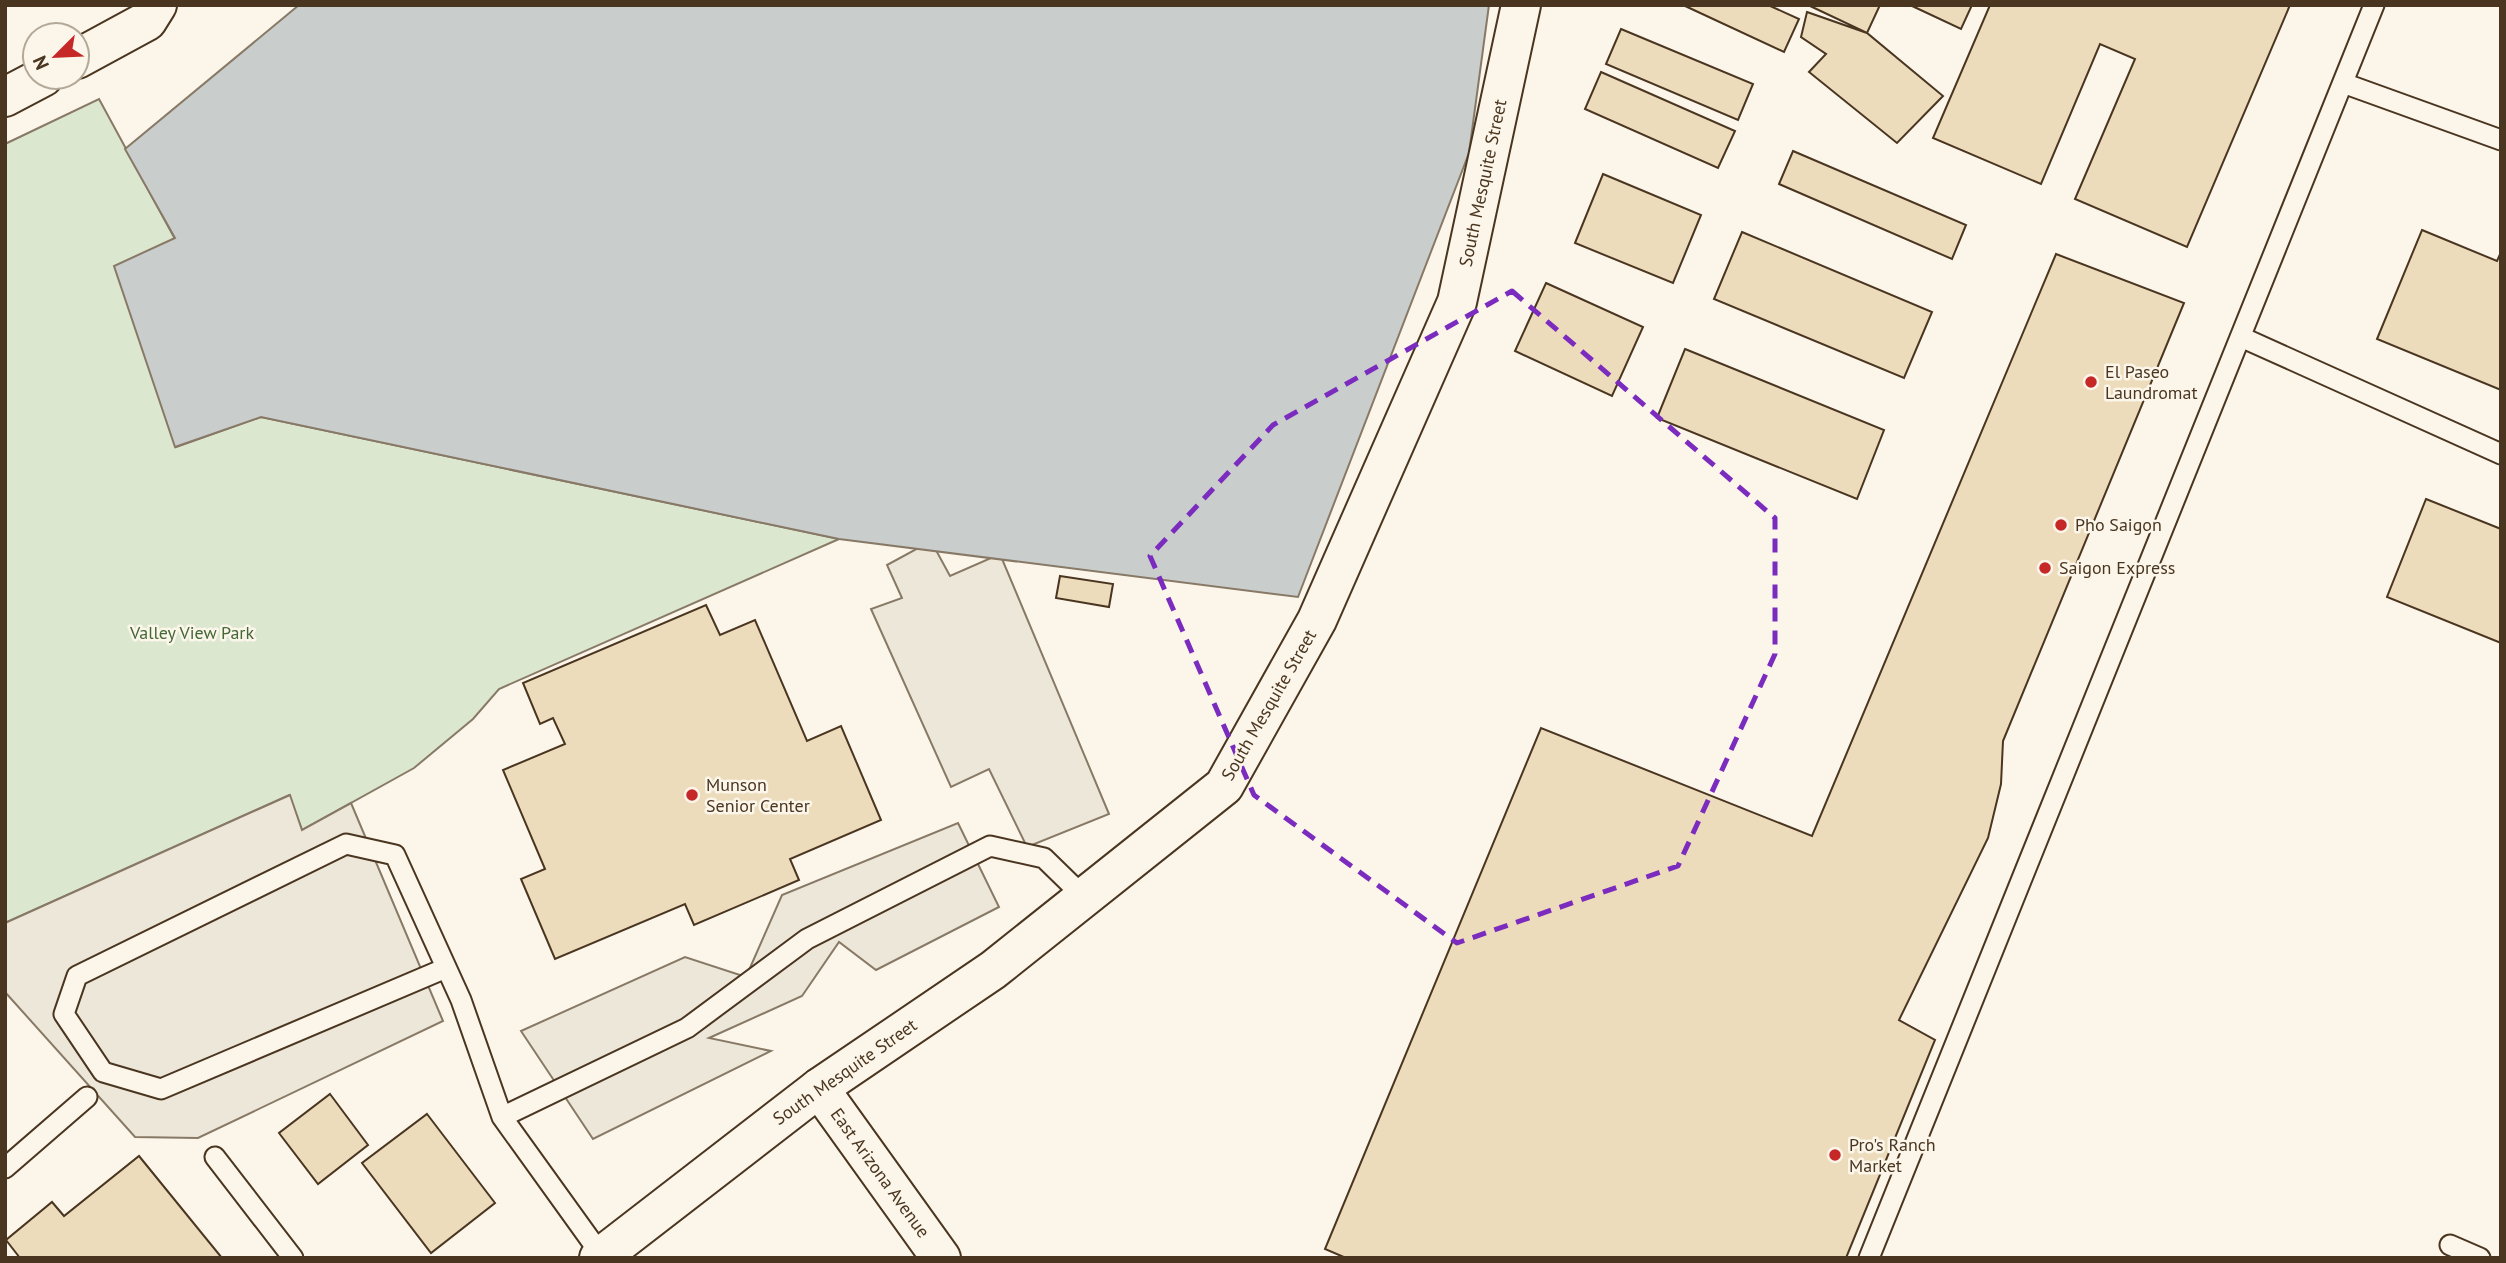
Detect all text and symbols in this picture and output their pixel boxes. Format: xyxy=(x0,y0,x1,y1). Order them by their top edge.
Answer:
north arrow xyxy=(21,21,91,91)
text: N xyxy=(27,52,54,73)
street label: South Mesquite Street xyxy=(1454,97,1511,269)
place label: El Paseo Laundromat xyxy=(2105,360,2198,404)
marker: El Paseo Laundromat xyxy=(2083,374,2099,390)
place label: Pho Saigon xyxy=(2075,513,2162,536)
marker: Pho Saigon xyxy=(2053,517,2069,533)
place label: Saigon Express xyxy=(2059,556,2175,579)
marker: Saigon Express xyxy=(2037,560,2053,576)
park label: Valley View Park xyxy=(129,621,254,644)
street label: South Mesquite Street xyxy=(1216,625,1321,784)
place label: Munson Senior Center xyxy=(706,773,810,817)
marker: Munson Senior Center xyxy=(684,787,700,803)
street label: South Mesquite Street xyxy=(768,1013,921,1130)
street label: East Arizona Avenue xyxy=(826,1103,935,1242)
place label: Pro's Ranch Market xyxy=(1849,1133,1936,1177)
marker: Pro's Ranch Market xyxy=(1827,1147,1843,1163)

